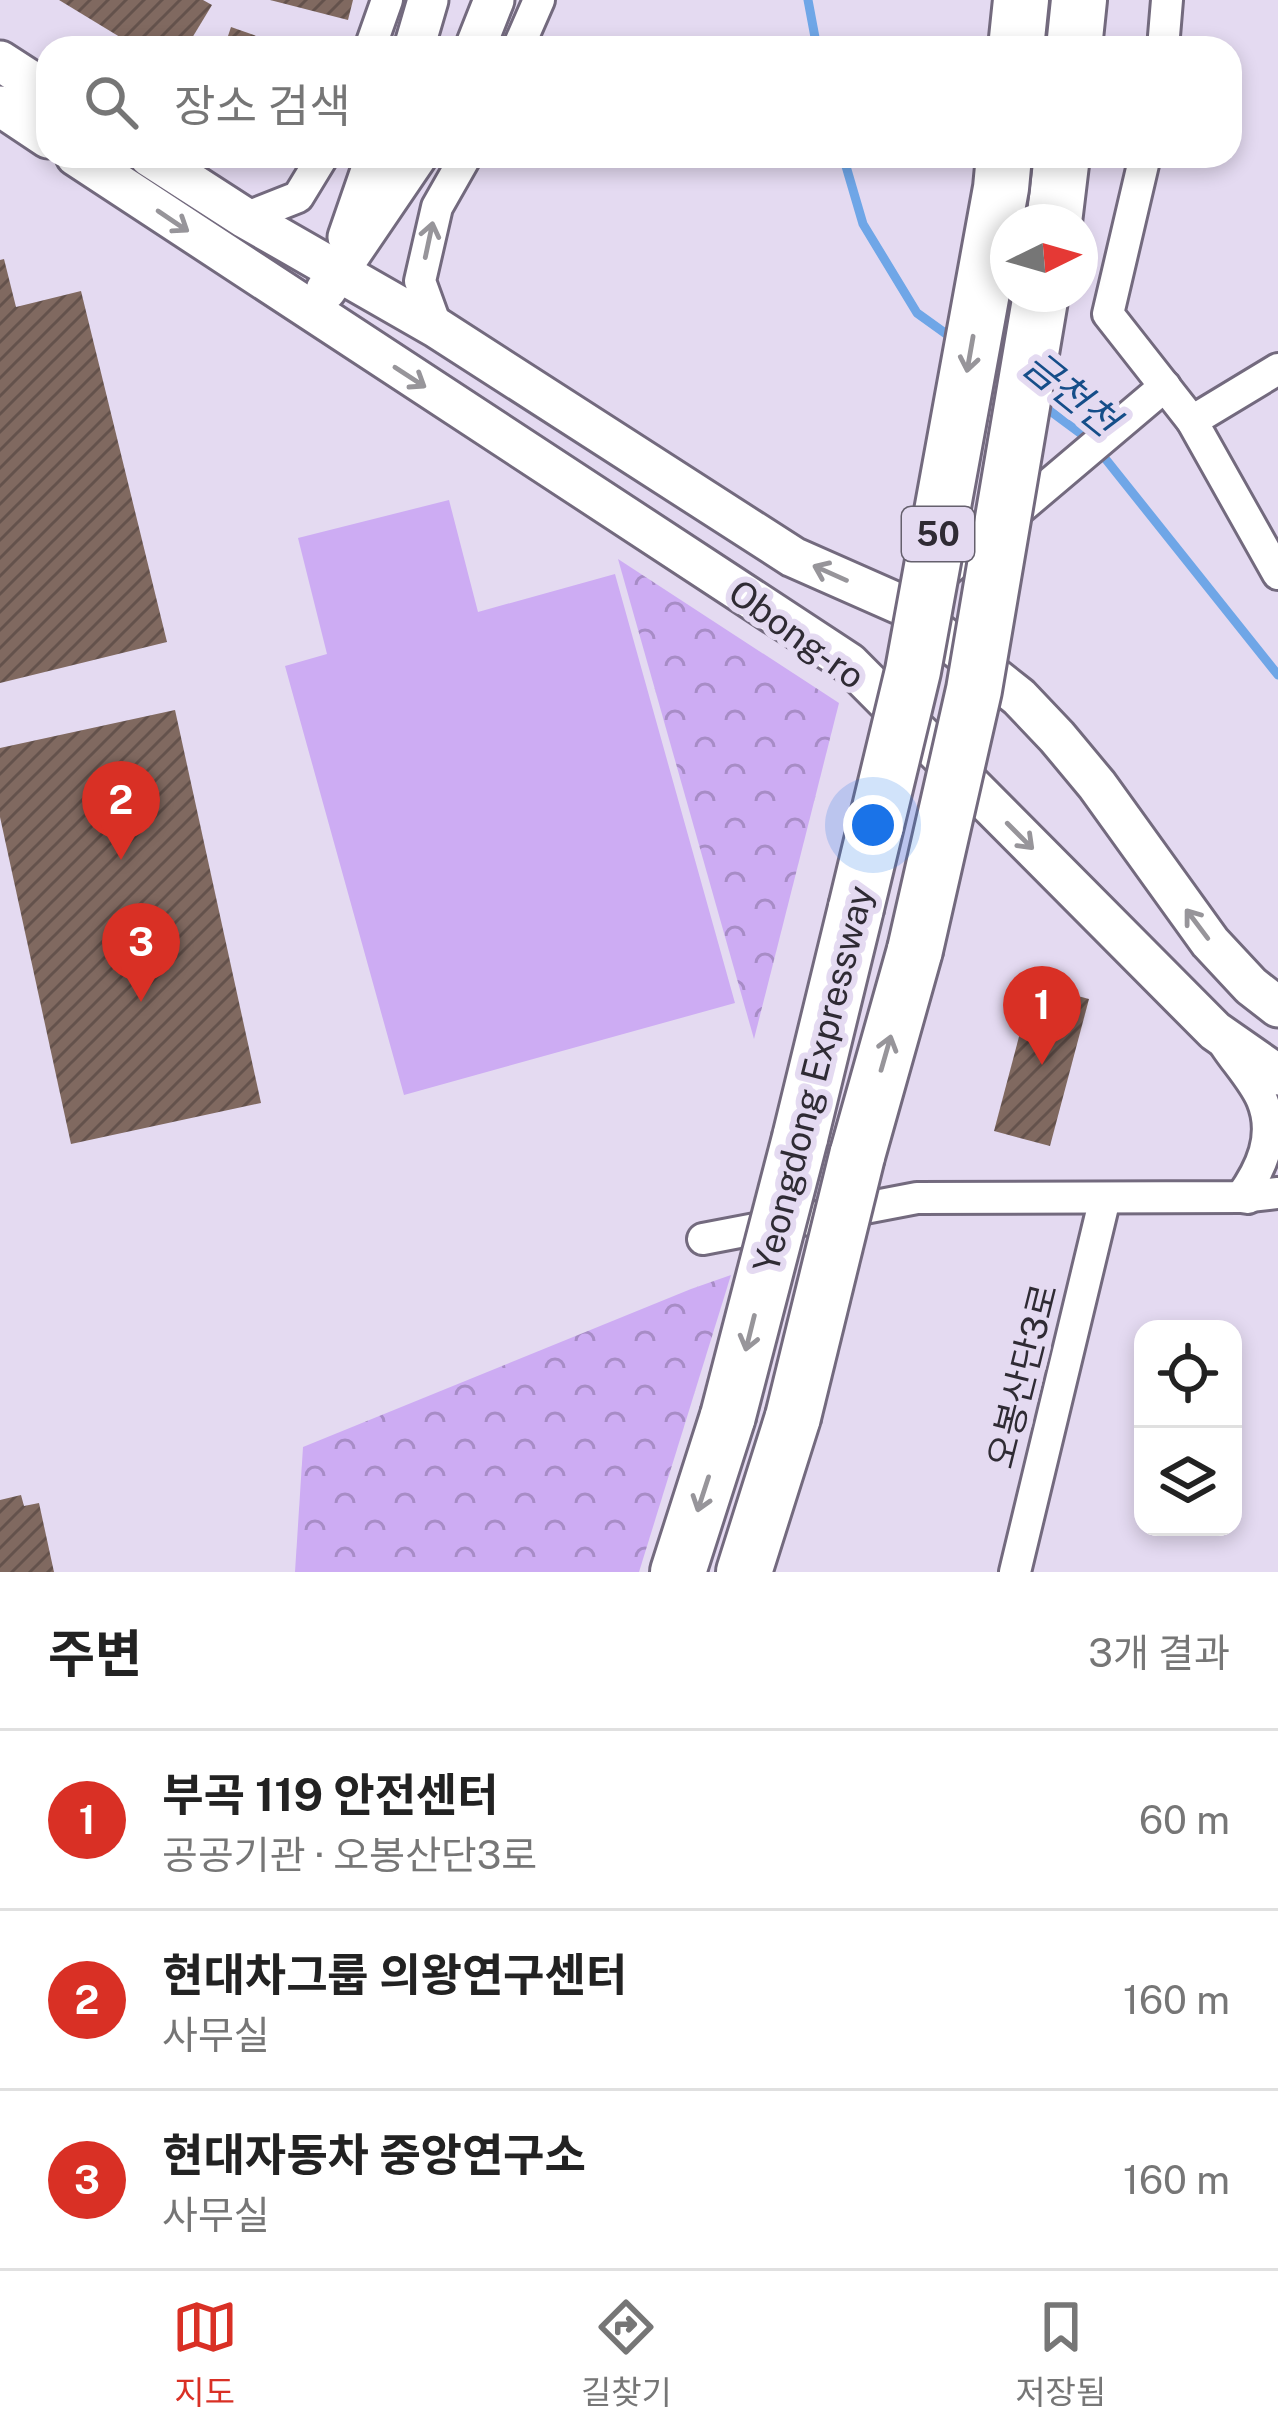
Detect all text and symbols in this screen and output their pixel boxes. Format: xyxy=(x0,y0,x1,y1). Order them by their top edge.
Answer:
search box xyxy=(36,36,1242,168)
icon: search xyxy=(78,69,144,135)
text: 장소 검색 xyxy=(174,79,351,132)
north arrow xyxy=(990,204,1098,312)
one-way arrow xyxy=(156,208,190,233)
one-way arrow xyxy=(419,221,442,259)
one-way arrow xyxy=(958,334,981,373)
water label: 금천천 xyxy=(1015,341,1131,447)
one-way arrow xyxy=(392,365,426,389)
road number: 50 xyxy=(902,507,974,561)
one-way arrow xyxy=(813,561,849,583)
street label: Obong-ro xyxy=(721,571,873,697)
pin: 2 xyxy=(82,761,160,860)
your location xyxy=(843,795,903,855)
one-way arrow xyxy=(1005,821,1035,851)
street label: Yeongdong Expressway xyxy=(745,881,881,1277)
pin: 3 xyxy=(102,903,180,1002)
one-way arrow xyxy=(1184,908,1210,941)
pin: 1 xyxy=(1003,966,1081,1065)
one-way arrow xyxy=(876,1035,898,1073)
street label: 오봉산단3로 xyxy=(979,1280,1065,1472)
one-way arrow xyxy=(737,1313,759,1351)
map controls xyxy=(1134,1320,1242,1536)
button: locate xyxy=(1134,1320,1242,1428)
button: layers xyxy=(1134,1428,1242,1536)
one-way arrow xyxy=(690,1474,712,1512)
text: 주변 xyxy=(48,1624,142,1683)
text: 3개 결과 xyxy=(1088,1630,1230,1676)
text: 부곡 119 안전센터 xyxy=(162,1768,499,1821)
text: 1 xyxy=(79,1797,95,1843)
text: 60 m xyxy=(1139,1797,1230,1843)
text: 공공기관 · 오봉산단3로 xyxy=(162,1832,537,1878)
text: 현대차그룹 의왕연구센터 xyxy=(162,1948,628,2001)
text: 2 xyxy=(75,1977,99,2023)
text: 160 m xyxy=(1123,1977,1230,2023)
text: 사무실 xyxy=(162,2012,270,2058)
text: 현대자동차 중앙연구소 xyxy=(162,2128,586,2181)
text: 3 xyxy=(74,2157,100,2203)
text: 160 m xyxy=(1123,2157,1230,2203)
text: 사무실 xyxy=(162,2192,270,2238)
tab: 지도 xyxy=(172,2294,238,2414)
tab: 길찾기 xyxy=(581,2294,672,2414)
tab: 저장됨 xyxy=(1015,2294,1106,2414)

